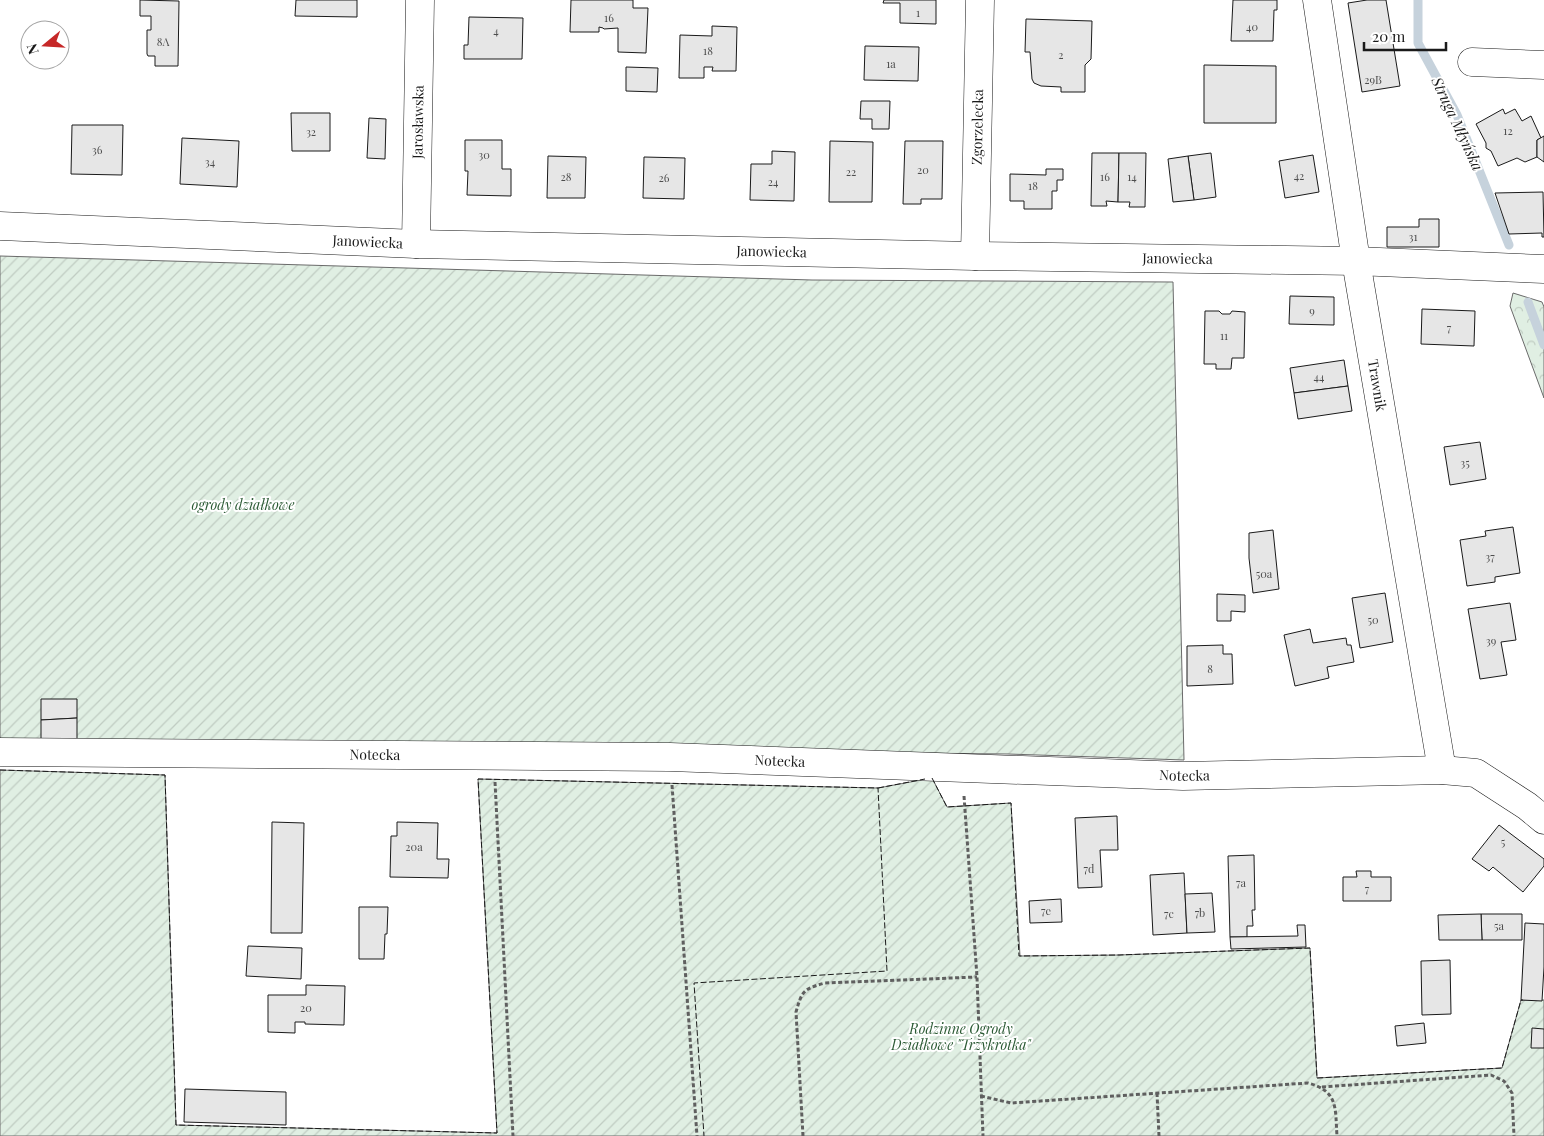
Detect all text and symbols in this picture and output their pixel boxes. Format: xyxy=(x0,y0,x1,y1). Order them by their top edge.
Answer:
house number: 1 xyxy=(916,5,920,20)
house number: 16 xyxy=(604,10,614,25)
house number: 40 xyxy=(1246,19,1258,34)
north arrow xyxy=(20,20,70,70)
scale bar xyxy=(1364,20,1446,52)
house number: 4 xyxy=(493,23,499,38)
text: 20 m xyxy=(1372,26,1406,46)
house number: 8A xyxy=(157,34,169,49)
text: N xyxy=(22,41,43,57)
house number: 18 xyxy=(703,43,713,58)
house number: 2 xyxy=(1058,47,1064,62)
house number: 1a xyxy=(886,56,896,71)
house number: 29B xyxy=(1364,72,1382,87)
water label: Struga Młyńska xyxy=(1427,73,1488,174)
street label: Jarosławska xyxy=(407,85,428,160)
street label: Zgorzelecka xyxy=(967,89,987,165)
house number: 12 xyxy=(1503,123,1513,138)
house number: 32 xyxy=(306,124,316,139)
house number: 36 xyxy=(92,142,103,157)
house number: 30 xyxy=(478,147,490,162)
house number: 34 xyxy=(205,154,216,169)
house number: 20 xyxy=(917,162,929,177)
house number: 22 xyxy=(846,164,856,179)
house number: 42 xyxy=(1294,168,1304,183)
house number: 28 xyxy=(561,169,572,184)
house number: 16 xyxy=(1100,169,1110,184)
house number: 14 xyxy=(1127,169,1137,184)
house number: 26 xyxy=(659,170,670,185)
house number: 24 xyxy=(768,174,779,189)
house number: 18 xyxy=(1028,178,1038,193)
house number: 31 xyxy=(1408,229,1418,244)
street label: Janowiecka xyxy=(331,230,403,252)
street label: Janowiecka xyxy=(735,241,807,261)
street label: Janowiecka xyxy=(1141,248,1213,268)
house number: 9 xyxy=(1309,303,1315,318)
house number: 7 xyxy=(1447,320,1452,335)
house number: 11 xyxy=(1220,328,1228,343)
street label: Trawnik xyxy=(1364,358,1391,413)
house number: 44 xyxy=(1314,369,1325,384)
house number: 35 xyxy=(1460,455,1470,470)
park label: ogrody działkowe xyxy=(192,495,294,514)
house number: 37 xyxy=(1485,549,1495,564)
house number: 50a xyxy=(1256,566,1273,581)
house number: 50 xyxy=(1367,612,1379,627)
house number: 39 xyxy=(1486,633,1497,648)
house number: 8 xyxy=(1207,661,1213,676)
street label: Notecka xyxy=(350,745,400,764)
street label: Notecka xyxy=(754,750,806,771)
street label: Notecka xyxy=(1159,765,1210,785)
house number: 5 xyxy=(1501,834,1506,849)
house number: 20a xyxy=(405,839,423,854)
house number: 7d xyxy=(1084,861,1095,876)
house number: 7a xyxy=(1236,875,1246,890)
house number: 7 xyxy=(1365,881,1370,896)
house number: 7e xyxy=(1041,903,1051,918)
house number: 7b xyxy=(1195,905,1205,920)
house number: 7c xyxy=(1164,906,1174,921)
house number: 5a xyxy=(1494,918,1505,933)
house number: 20 xyxy=(300,1000,312,1015)
park label: Rodzinne Ogrody Działkowe "Trzykrotka" xyxy=(890,1019,1032,1054)

